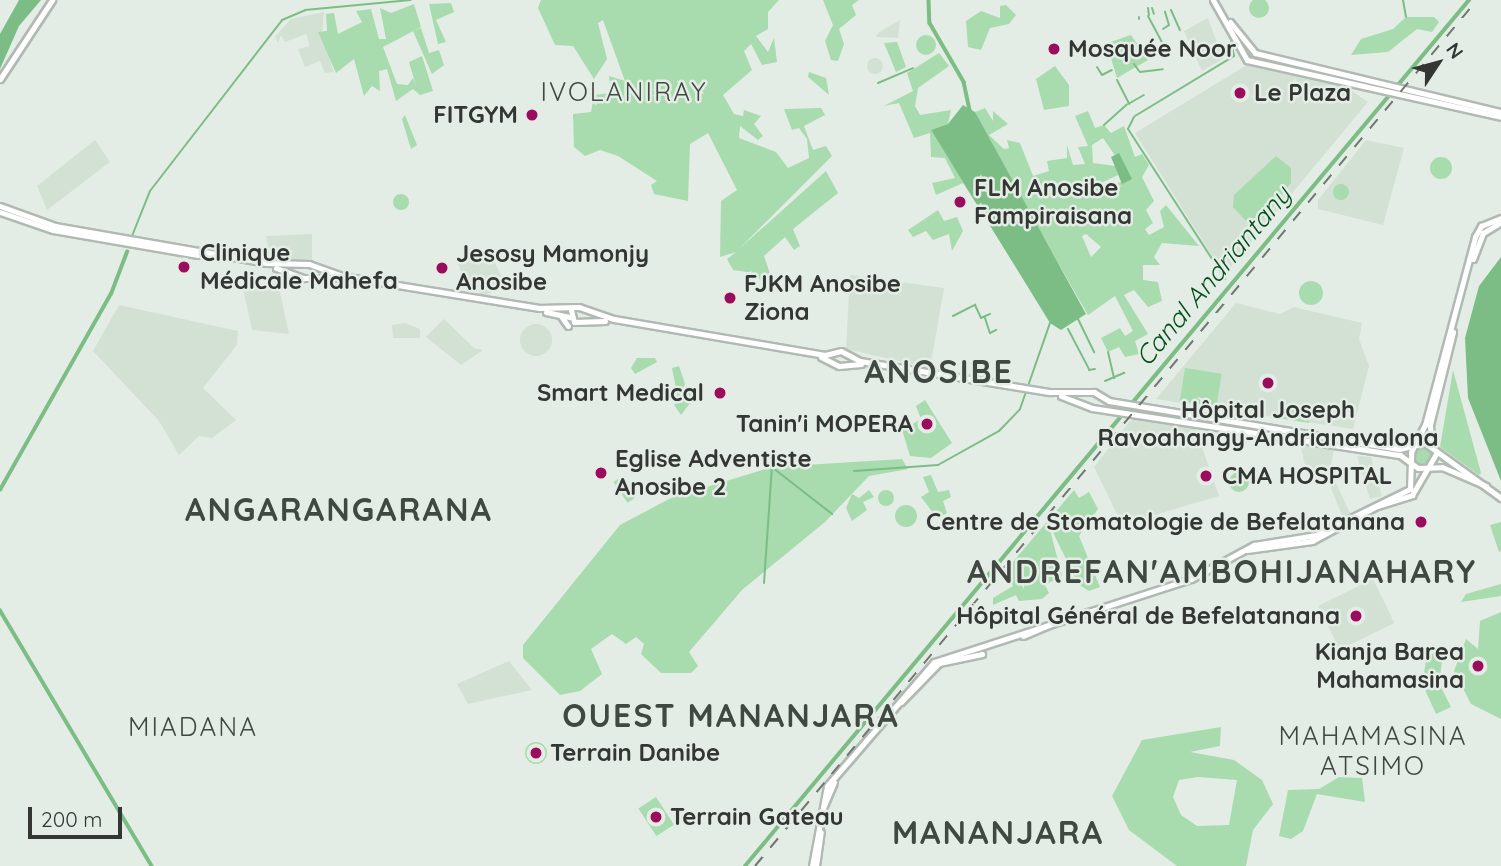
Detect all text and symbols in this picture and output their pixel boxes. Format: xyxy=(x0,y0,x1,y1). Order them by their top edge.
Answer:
north arrow xyxy=(1403,28,1473,98)
place label: Mosquée Noor xyxy=(1068,35,1236,63)
text: N xyxy=(1441,38,1469,63)
marker: Mosquée Noor xyxy=(1046,41,1062,57)
district label: IVOLANIRAY xyxy=(542,76,706,108)
place label: Le Plaza xyxy=(1254,79,1351,107)
marker: Le Plaza xyxy=(1232,85,1248,101)
place label: FITGYM xyxy=(433,101,518,129)
marker: FITGYM xyxy=(524,107,540,123)
place label: FLM Anosibe Fampiraisana xyxy=(974,174,1132,230)
water label: Canal Andriantany xyxy=(1129,180,1297,372)
marker: FLM Anosibe Fampiraisana xyxy=(952,194,968,210)
place label: Clinique Médicale Mahefa xyxy=(200,239,398,295)
place label: Jesosy Mamonjy Anosibe xyxy=(456,240,649,296)
marker: Clinique Médicale Mahefa xyxy=(174,257,194,277)
marker: Jesosy Mamonjy Anosibe xyxy=(434,260,450,276)
place label: FJKM Anosibe Ziona xyxy=(744,270,901,326)
marker: FJKM Anosibe Ziona xyxy=(722,290,738,306)
district label: ANOSIBE xyxy=(865,352,1013,390)
marker: Hôpital Joseph Ravoahangy-Andrianavalona xyxy=(1258,373,1278,393)
place label: Smart Medical xyxy=(537,379,704,407)
marker: Smart Medical xyxy=(710,383,730,403)
place label: Hôpital Joseph Ravoahangy-Andrianavalona xyxy=(1097,396,1439,452)
place label: Tanin'i MOPERA xyxy=(736,410,913,438)
marker: Tanin'i MOPERA xyxy=(919,416,935,432)
place label: Eglise Adventiste Anosibe 2 xyxy=(615,445,812,501)
place label: CMA HOSPITAL xyxy=(1222,462,1392,490)
marker: Eglise Adventiste Anosibe 2 xyxy=(593,465,609,481)
marker: CMA HOSPITAL xyxy=(1196,466,1216,486)
district label: ANGARANGARANA xyxy=(187,490,491,528)
place label: Centre de Stomatologie de Befelatanana xyxy=(926,508,1405,536)
marker: Centre de Stomatologie de Befelatanana xyxy=(1411,512,1431,532)
district label: ANDREFAN'AMBOHIJANAHARY xyxy=(970,552,1474,590)
place label: Hôpital Général de Befelatanana xyxy=(956,602,1340,630)
marker: Hôpital Général de Befelatanana xyxy=(1346,606,1366,626)
place label: Kianja Barea Mahamasina xyxy=(1315,638,1464,694)
marker: Kianja Barea Mahamasina xyxy=(1470,658,1486,674)
district label: OUEST MANANJARA xyxy=(564,696,898,734)
district label: MIADANA xyxy=(129,711,257,743)
district label: MAHAMASINA ATSIMO xyxy=(1280,720,1466,782)
place label: Terrain Danibe xyxy=(550,739,720,767)
marker: Terrain Danibe xyxy=(528,745,544,761)
scale bar xyxy=(32,792,126,836)
place label: Terrain Gateau xyxy=(670,803,844,831)
text: 200 m xyxy=(41,806,103,832)
marker: Terrain Gateau xyxy=(648,809,664,825)
district label: MANANJARA xyxy=(893,813,1103,851)

